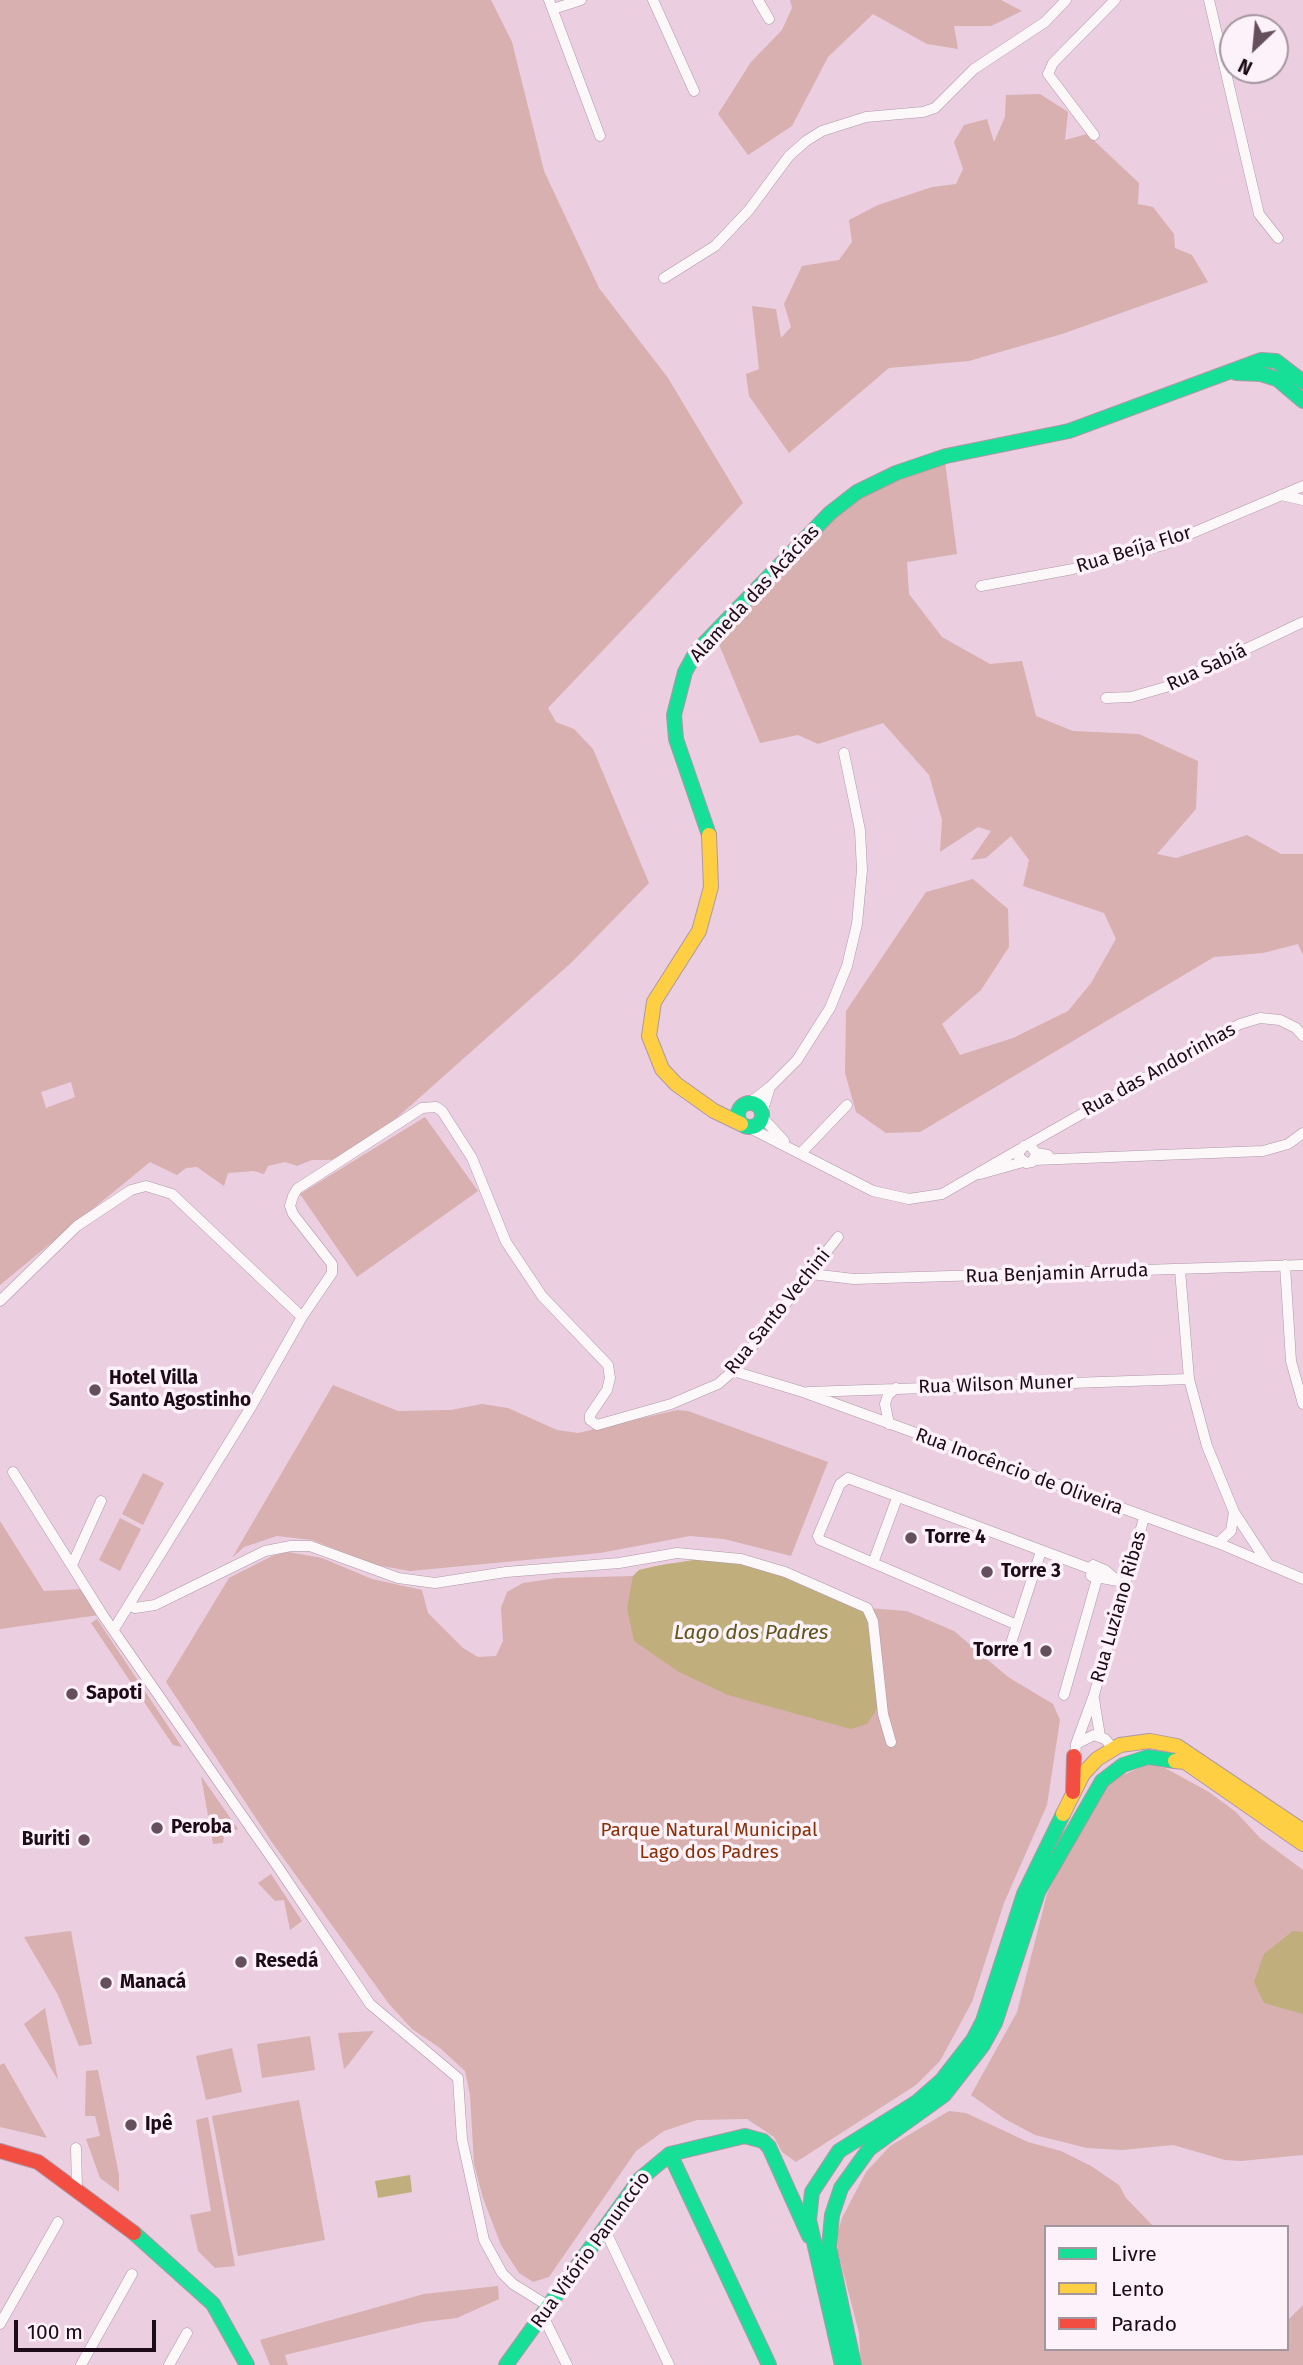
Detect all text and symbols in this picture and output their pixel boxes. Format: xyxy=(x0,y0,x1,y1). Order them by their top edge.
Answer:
north arrow xyxy=(1219,14,1289,84)
text: N xyxy=(1235,53,1256,80)
street label: Alameda das Acácias xyxy=(686,521,824,667)
street label: Rua Beíja Flor xyxy=(1074,522,1194,578)
street label: Rua Sabiá xyxy=(1163,640,1251,696)
street label: Rua das Andorinhas xyxy=(1078,1018,1240,1122)
street label: Rua Santo Vechini xyxy=(720,1245,836,1379)
street label: Rua Benjamin Arruda xyxy=(965,1259,1149,1289)
place label: Hotel Villa Santo Agostinho xyxy=(109,1368,251,1412)
street label: Rua Wilson Muner xyxy=(918,1371,1074,1399)
marker: Hotel Villa Santo Agostinho xyxy=(87,1382,103,1398)
street label: Rua Inocêncio de Oliveira xyxy=(912,1424,1126,1520)
place label: Torre 4 xyxy=(925,1527,986,1549)
street label: Rua Luziano Ribas xyxy=(1086,1529,1152,1685)
marker: Torre 4 xyxy=(903,1530,919,1546)
place label: Torre 3 xyxy=(1001,1561,1061,1583)
marker: Torre 3 xyxy=(979,1564,995,1580)
water label: Lago dos Padres xyxy=(674,1620,828,1646)
place label: Torre 1 xyxy=(973,1640,1032,1662)
marker: Torre 1 xyxy=(1038,1643,1054,1659)
place label: Sapoti xyxy=(86,1683,142,1705)
marker: Sapoti xyxy=(64,1686,80,1702)
place label: Peroba xyxy=(171,1817,232,1839)
marker: Peroba xyxy=(149,1820,165,1836)
park label: Parque Natural Municipal Lago dos Padres xyxy=(600,1820,818,1864)
place label: Buriti xyxy=(22,1829,70,1851)
marker: Buriti xyxy=(76,1832,92,1848)
place label: Resedá xyxy=(255,1951,318,1973)
marker: Resedá xyxy=(233,1954,249,1970)
place label: Manacá xyxy=(120,1972,186,1994)
marker: Manacá xyxy=(98,1975,114,1991)
place label: Ipê xyxy=(145,2114,172,2136)
marker: Ipê xyxy=(123,2117,139,2133)
street label: Rua Vitório Panunccio xyxy=(526,2167,656,2333)
legend xyxy=(1044,2225,1289,2351)
text: Livre xyxy=(1111,2241,1157,2267)
text: Lento xyxy=(1111,2276,1164,2302)
scale bar xyxy=(18,2306,159,2350)
text: Parado xyxy=(1111,2311,1177,2337)
text: 100 m xyxy=(27,2319,83,2345)

